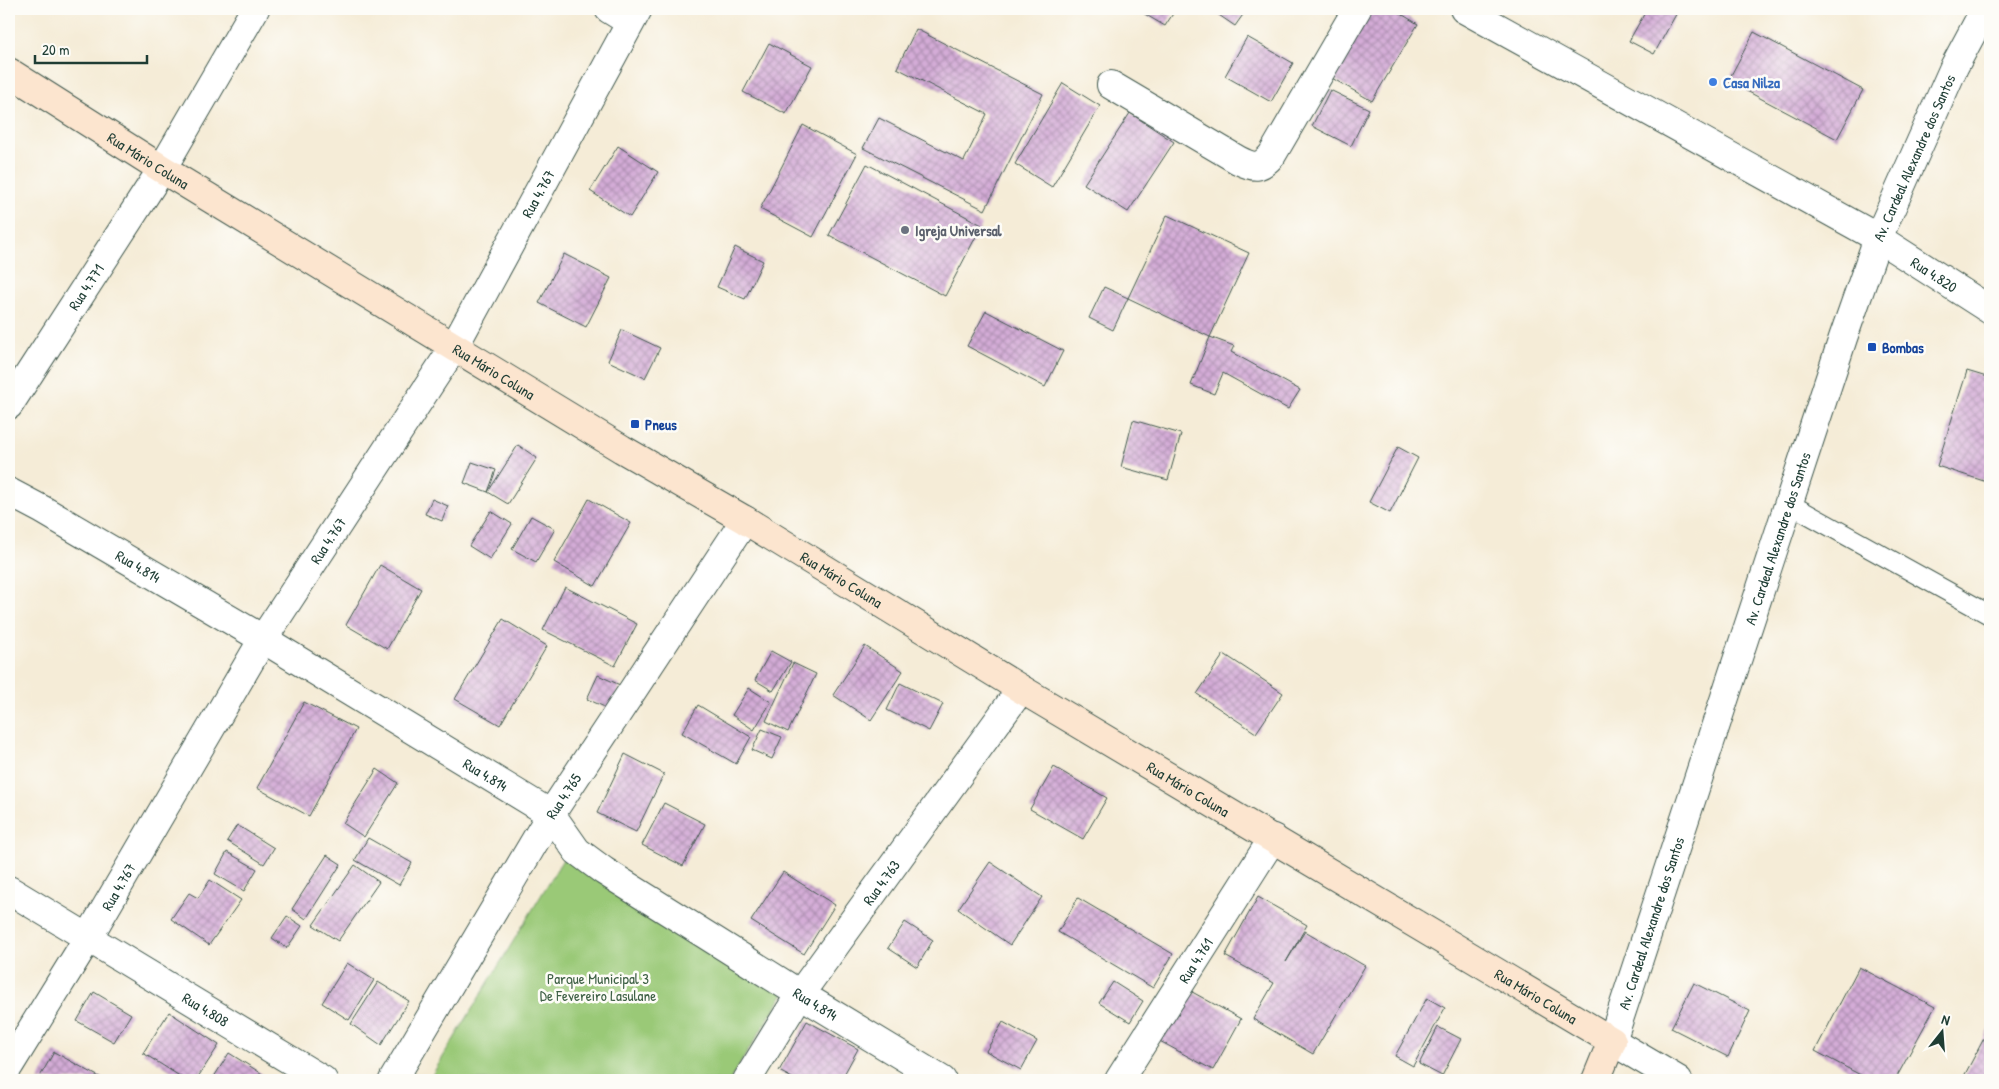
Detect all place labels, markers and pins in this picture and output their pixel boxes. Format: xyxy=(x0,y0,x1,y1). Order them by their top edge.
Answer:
place label: Casa Nilza xyxy=(1723,72,1780,93)
marker: Casa Nilza xyxy=(1707,76,1719,88)
place label: Igreja Universal xyxy=(915,220,1003,242)
marker: Igreja Universal xyxy=(899,224,911,236)
place label: Bombas xyxy=(1882,337,1924,358)
marker: Bombas xyxy=(1866,341,1878,353)
place label: Pneus xyxy=(645,414,677,435)
marker: Pneus xyxy=(629,418,641,430)

